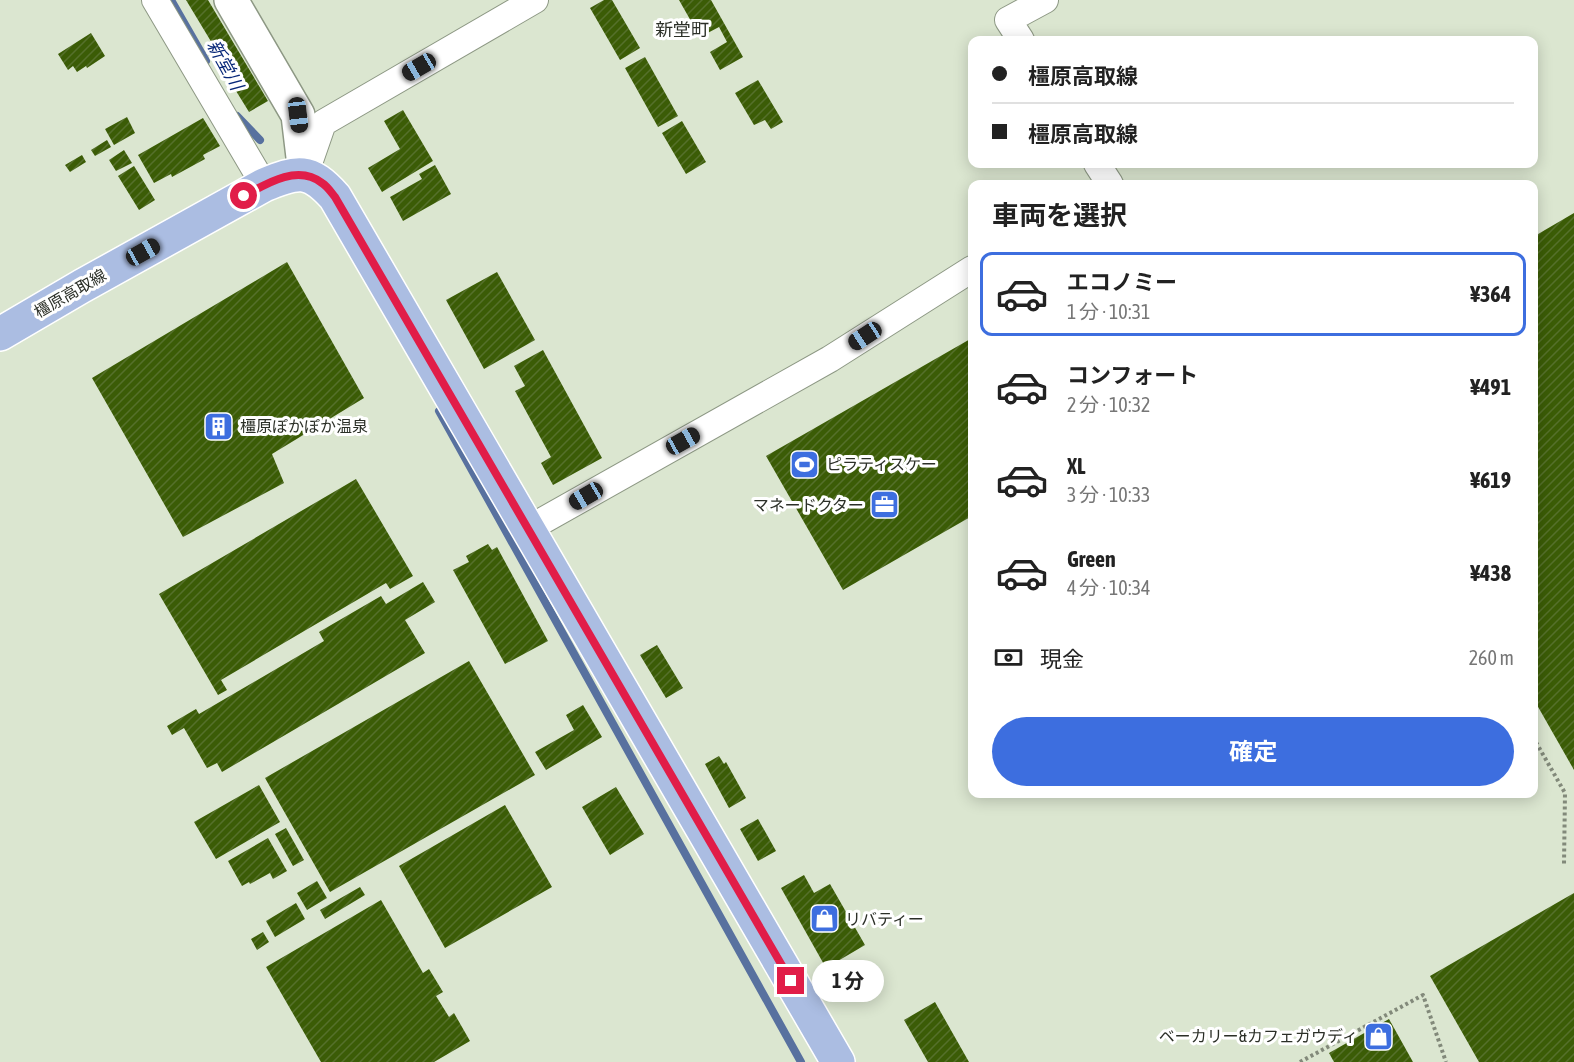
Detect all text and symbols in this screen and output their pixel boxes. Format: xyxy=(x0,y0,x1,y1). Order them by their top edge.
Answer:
district label: 新堂町 xyxy=(655,19,709,40)
water label: 新堂川 xyxy=(203,36,249,95)
car xyxy=(399,50,439,84)
text: 橿原高取線 xyxy=(1028,63,1138,89)
car xyxy=(287,96,309,134)
text: 橿原高取線 xyxy=(1028,121,1138,147)
route start xyxy=(230,182,257,209)
text: 車両を選択 xyxy=(992,200,1127,231)
car xyxy=(123,235,163,269)
street label: 橿原高取線 xyxy=(31,265,109,321)
icon: car xyxy=(995,267,1049,321)
text: エコノミー xyxy=(1067,269,1177,295)
text: ¥364 xyxy=(1470,281,1511,307)
text: 1 分 · 10:31 xyxy=(1067,300,1150,323)
car xyxy=(845,319,885,353)
icon: car xyxy=(995,360,1049,414)
text: コンフォート xyxy=(1067,362,1198,388)
text: ¥491 xyxy=(1470,374,1511,400)
text: 2 分 · 10:32 xyxy=(1067,393,1150,416)
building icon: 橿原ぽかぽか温泉 xyxy=(203,410,235,442)
place label: 橿原ぽかぽか温泉 xyxy=(240,417,368,435)
car xyxy=(663,424,703,458)
sports icon: ピラティスケー xyxy=(789,448,821,480)
icon: car xyxy=(995,453,1049,507)
text: XL xyxy=(1067,453,1085,479)
place label: ピラティスケー xyxy=(826,455,937,473)
text: ¥619 xyxy=(1470,467,1511,493)
car xyxy=(566,479,606,513)
text: 3 分 · 10:33 xyxy=(1067,483,1150,506)
office icon: マネードクター xyxy=(869,489,901,521)
place label: マネードクター xyxy=(753,496,864,514)
icon: car xyxy=(995,546,1049,600)
text: Green xyxy=(1067,546,1116,572)
text: ¥438 xyxy=(1470,560,1511,586)
text: 4 分 · 10:34 xyxy=(1067,576,1150,599)
icon: cash xyxy=(992,641,1025,674)
text: 現金 xyxy=(1040,646,1084,672)
text: 260 m xyxy=(1469,646,1514,669)
button: 確定 xyxy=(992,717,1514,786)
shop icon: リバティー xyxy=(808,903,840,935)
place label: リバティー xyxy=(845,910,924,928)
callout: 1 分 xyxy=(812,960,884,1002)
route end xyxy=(777,967,804,994)
text: 1 分 xyxy=(832,969,864,992)
shop icon: ベーカリー&カフェガウディ xyxy=(1363,1020,1395,1052)
place label: ベーカリー&カフェガウディ xyxy=(1159,1027,1358,1045)

